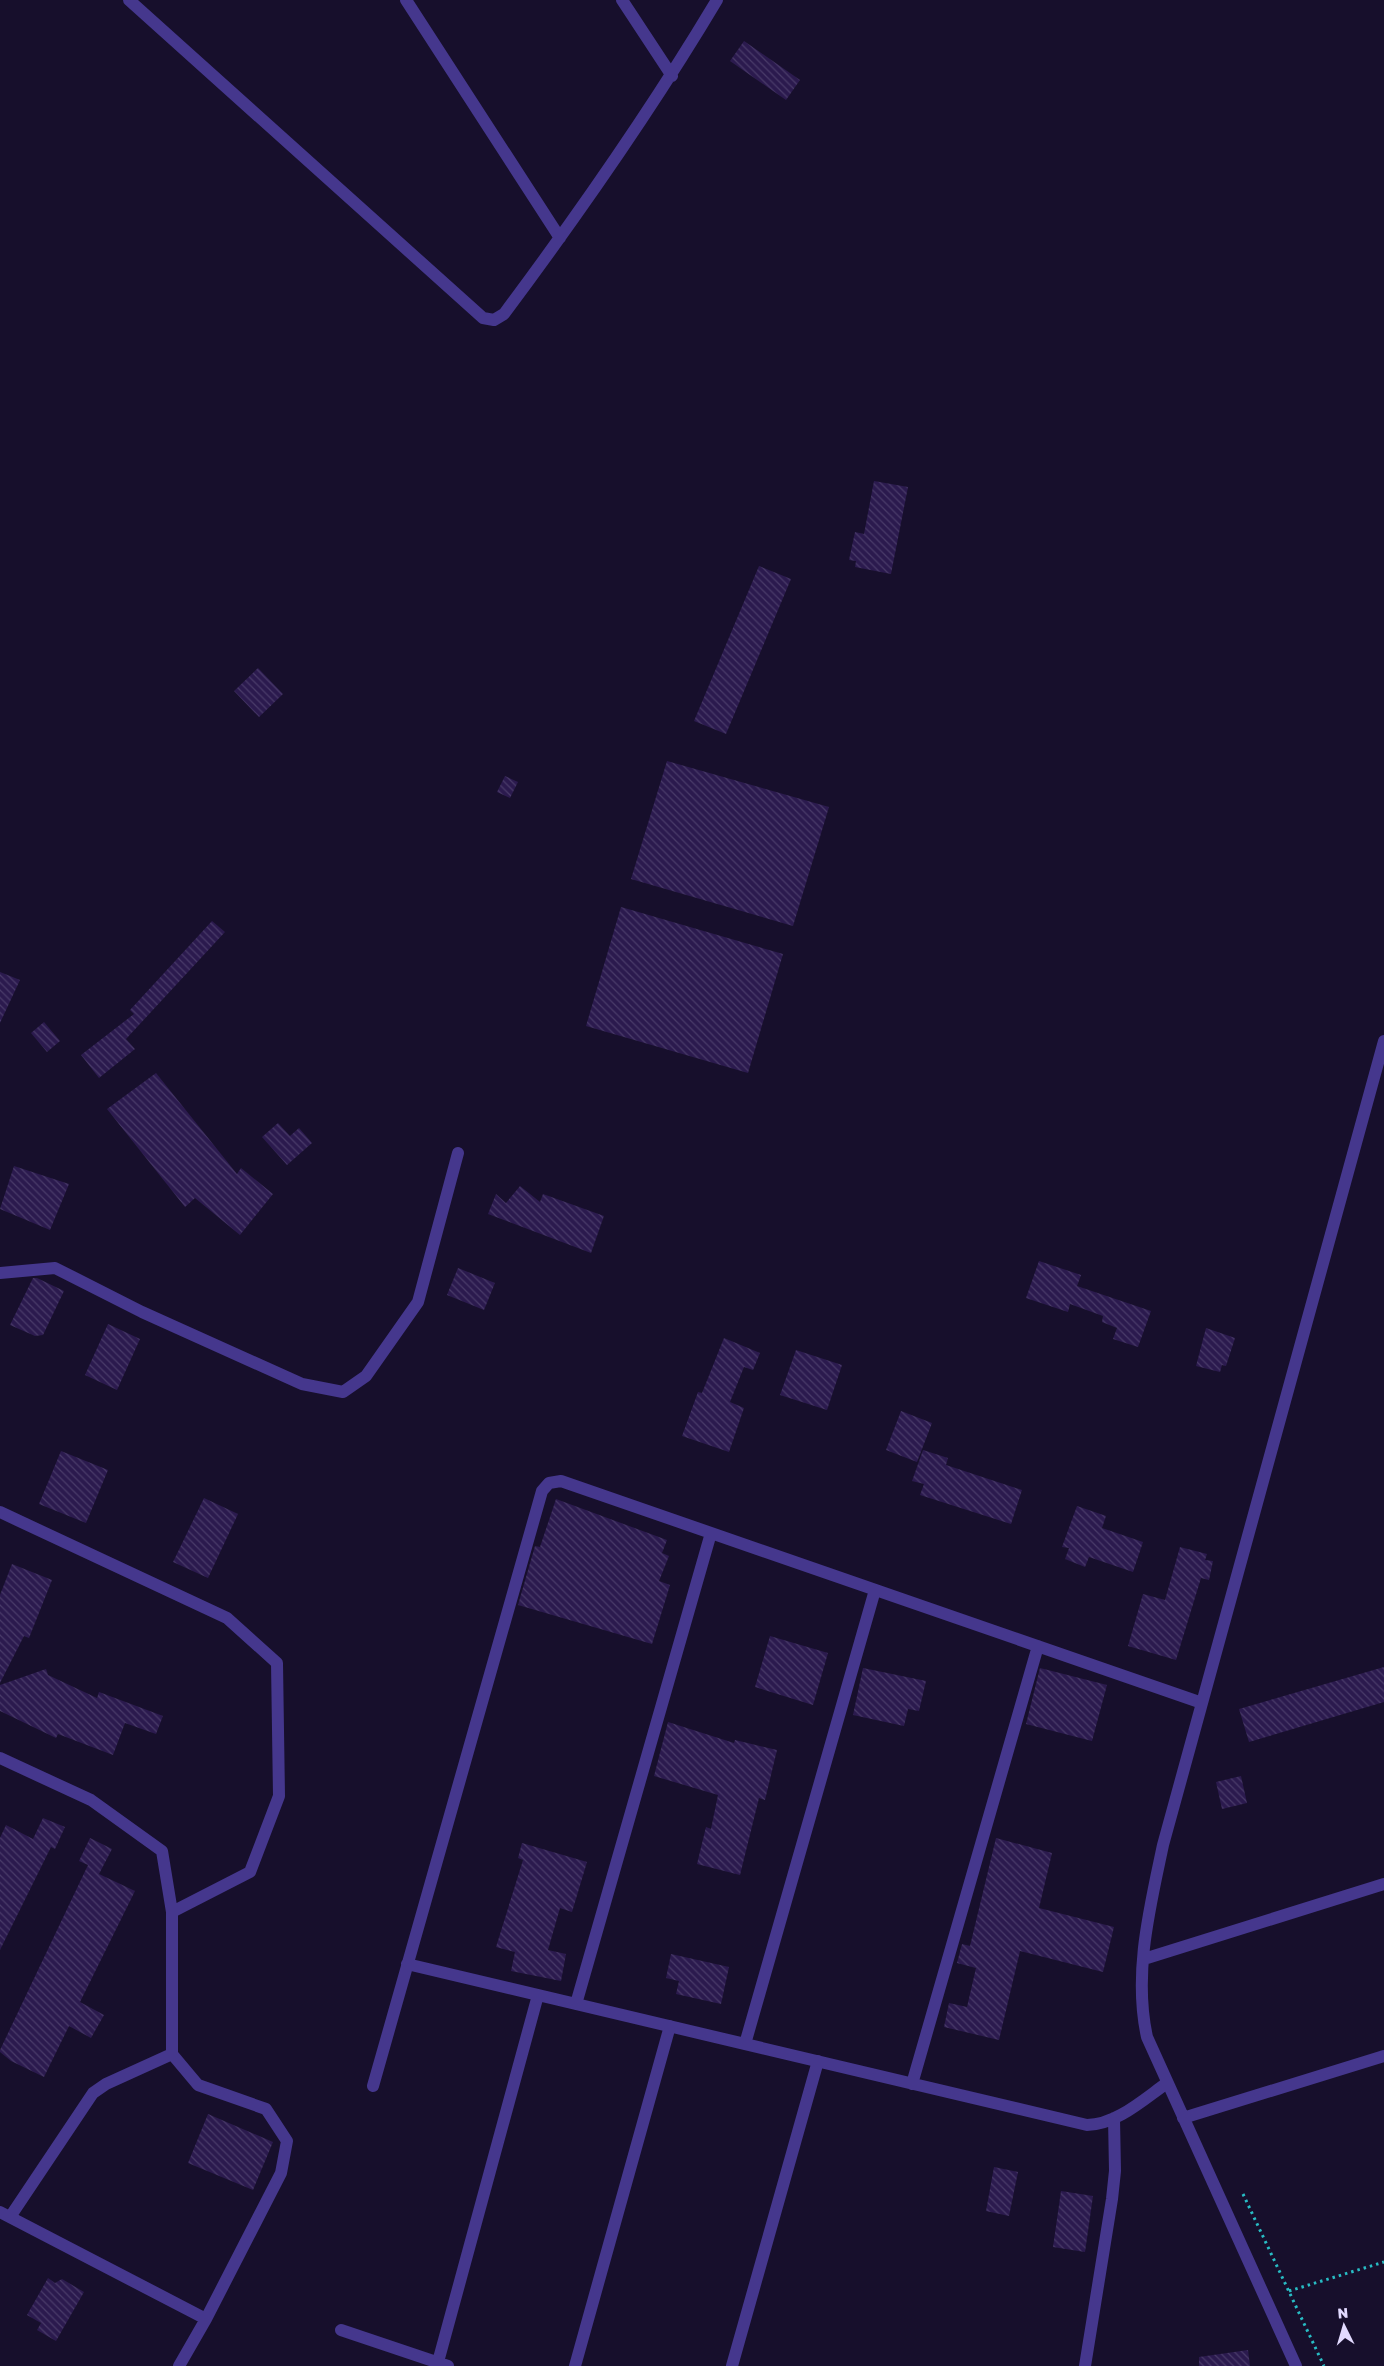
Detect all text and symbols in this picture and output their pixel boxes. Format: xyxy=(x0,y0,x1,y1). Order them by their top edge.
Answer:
north arrow xyxy=(1319,2301,1369,2351)
text: N xyxy=(1337,2304,1349,2321)

